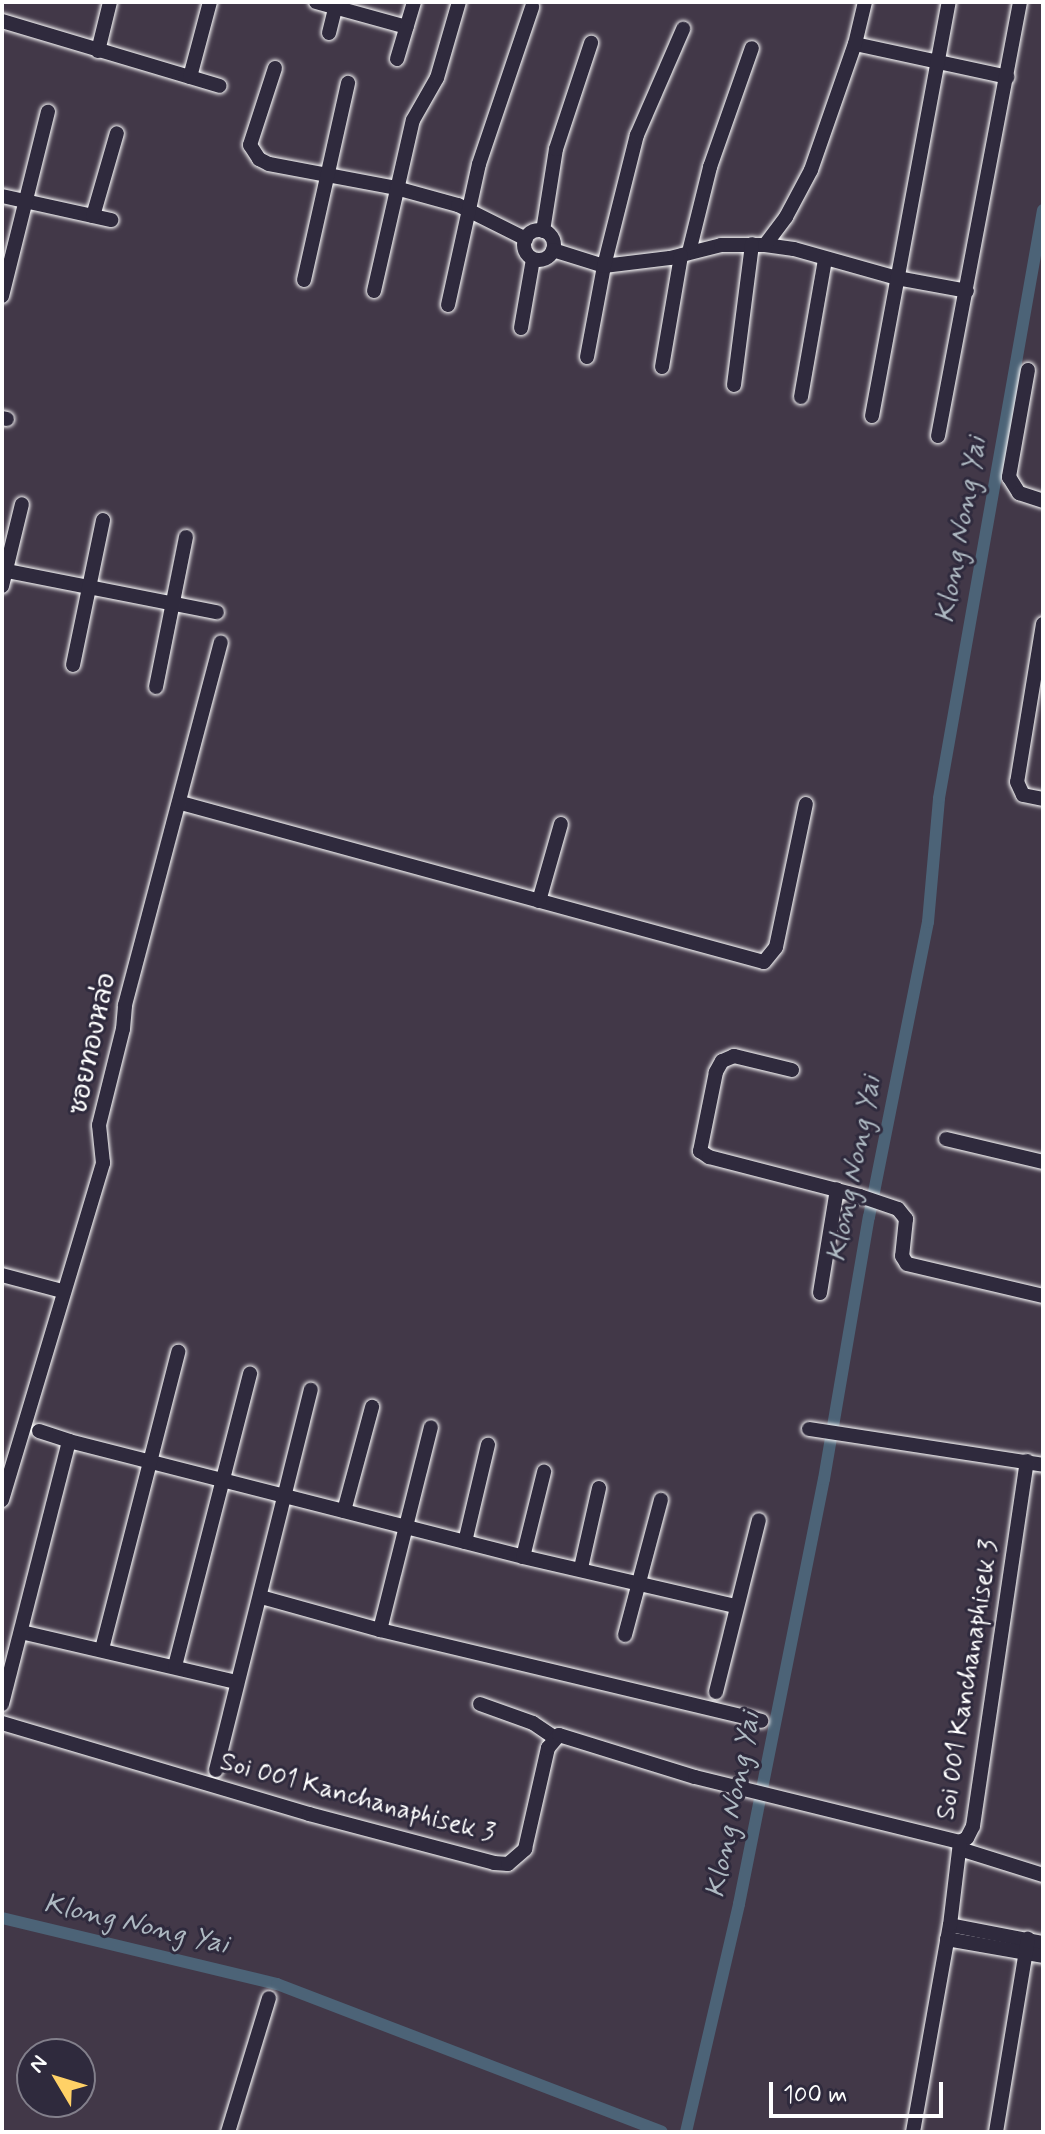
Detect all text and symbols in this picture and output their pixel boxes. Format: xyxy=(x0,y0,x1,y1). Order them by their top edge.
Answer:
water label: Klong Nong Yai xyxy=(929,436,995,624)
street label: ซอยทองหล่อ xyxy=(64,970,124,1118)
water label: Klong Nong Yai xyxy=(821,1075,889,1263)
street label: Soi 001 Kanchanaphisek 3 xyxy=(931,1538,1007,1822)
water label: Klong Nong Yai xyxy=(700,1711,768,1899)
street label: Soi 001 Kanchanaphisek 3 xyxy=(216,1747,498,1851)
water label: Klong Nong Yai xyxy=(42,1888,230,1962)
north arrow xyxy=(16,2038,96,2118)
text: N xyxy=(23,2050,54,2079)
scale bar xyxy=(773,2066,947,2116)
text: 100 m xyxy=(783,2080,847,2111)

